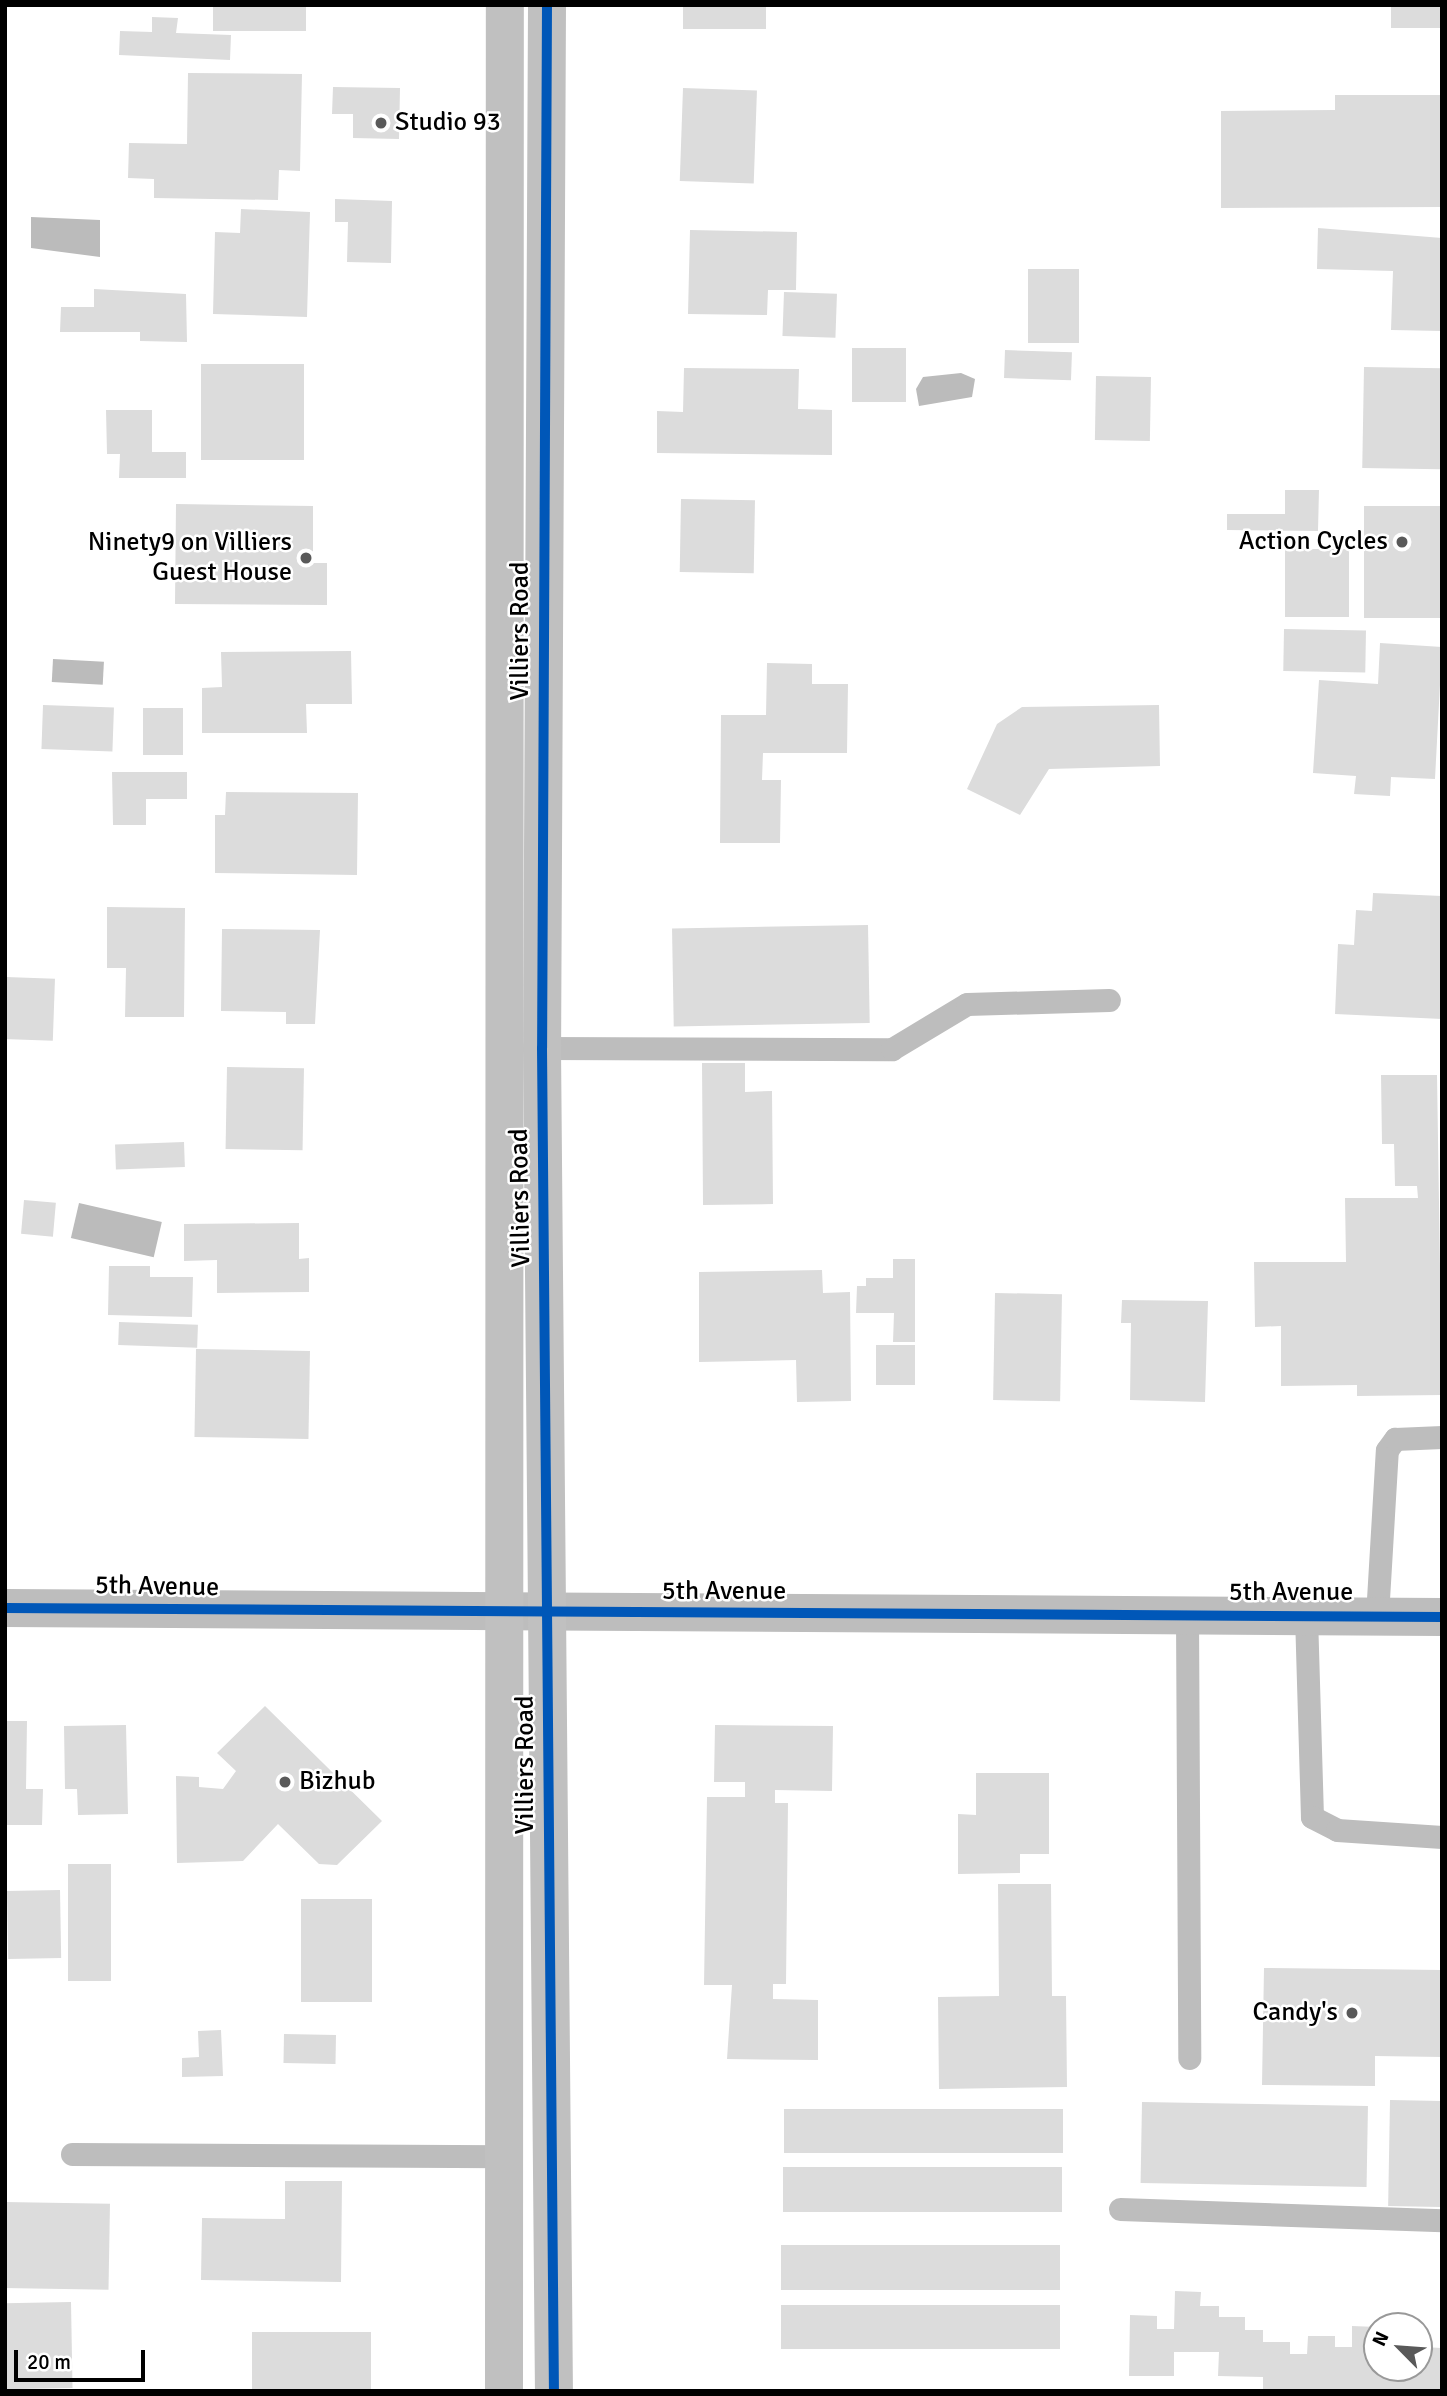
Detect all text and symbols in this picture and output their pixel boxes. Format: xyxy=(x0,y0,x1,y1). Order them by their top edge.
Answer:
place label: Studio 93 xyxy=(395,107,501,139)
marker: Studio 93 xyxy=(373,115,389,131)
place label: Action Cycles xyxy=(1239,526,1388,558)
place label: Ninety9 on Villiers Guest House xyxy=(88,527,292,588)
marker: Action Cycles xyxy=(1394,534,1410,550)
marker: Ninety9 on Villiers Guest House xyxy=(298,550,314,566)
street label: Villiers Road xyxy=(505,561,537,701)
street label: Villiers Road xyxy=(504,1128,538,1268)
street label: 5th Avenue xyxy=(95,1570,219,1604)
street label: 5th Avenue xyxy=(662,1576,786,1608)
street label: 5th Avenue xyxy=(1229,1577,1353,1609)
street label: Villiers Road xyxy=(510,1695,542,1835)
place label: Bizhub xyxy=(299,1766,375,1798)
marker: Bizhub xyxy=(277,1774,293,1790)
place label: Candy's xyxy=(1252,1997,1338,2029)
marker: Candy's xyxy=(1344,2005,1360,2021)
north arrow xyxy=(1363,2312,1433,2382)
text: N xyxy=(1367,2328,1394,2350)
scale bar xyxy=(18,2336,149,2380)
text: 20 m xyxy=(27,2349,71,2375)

